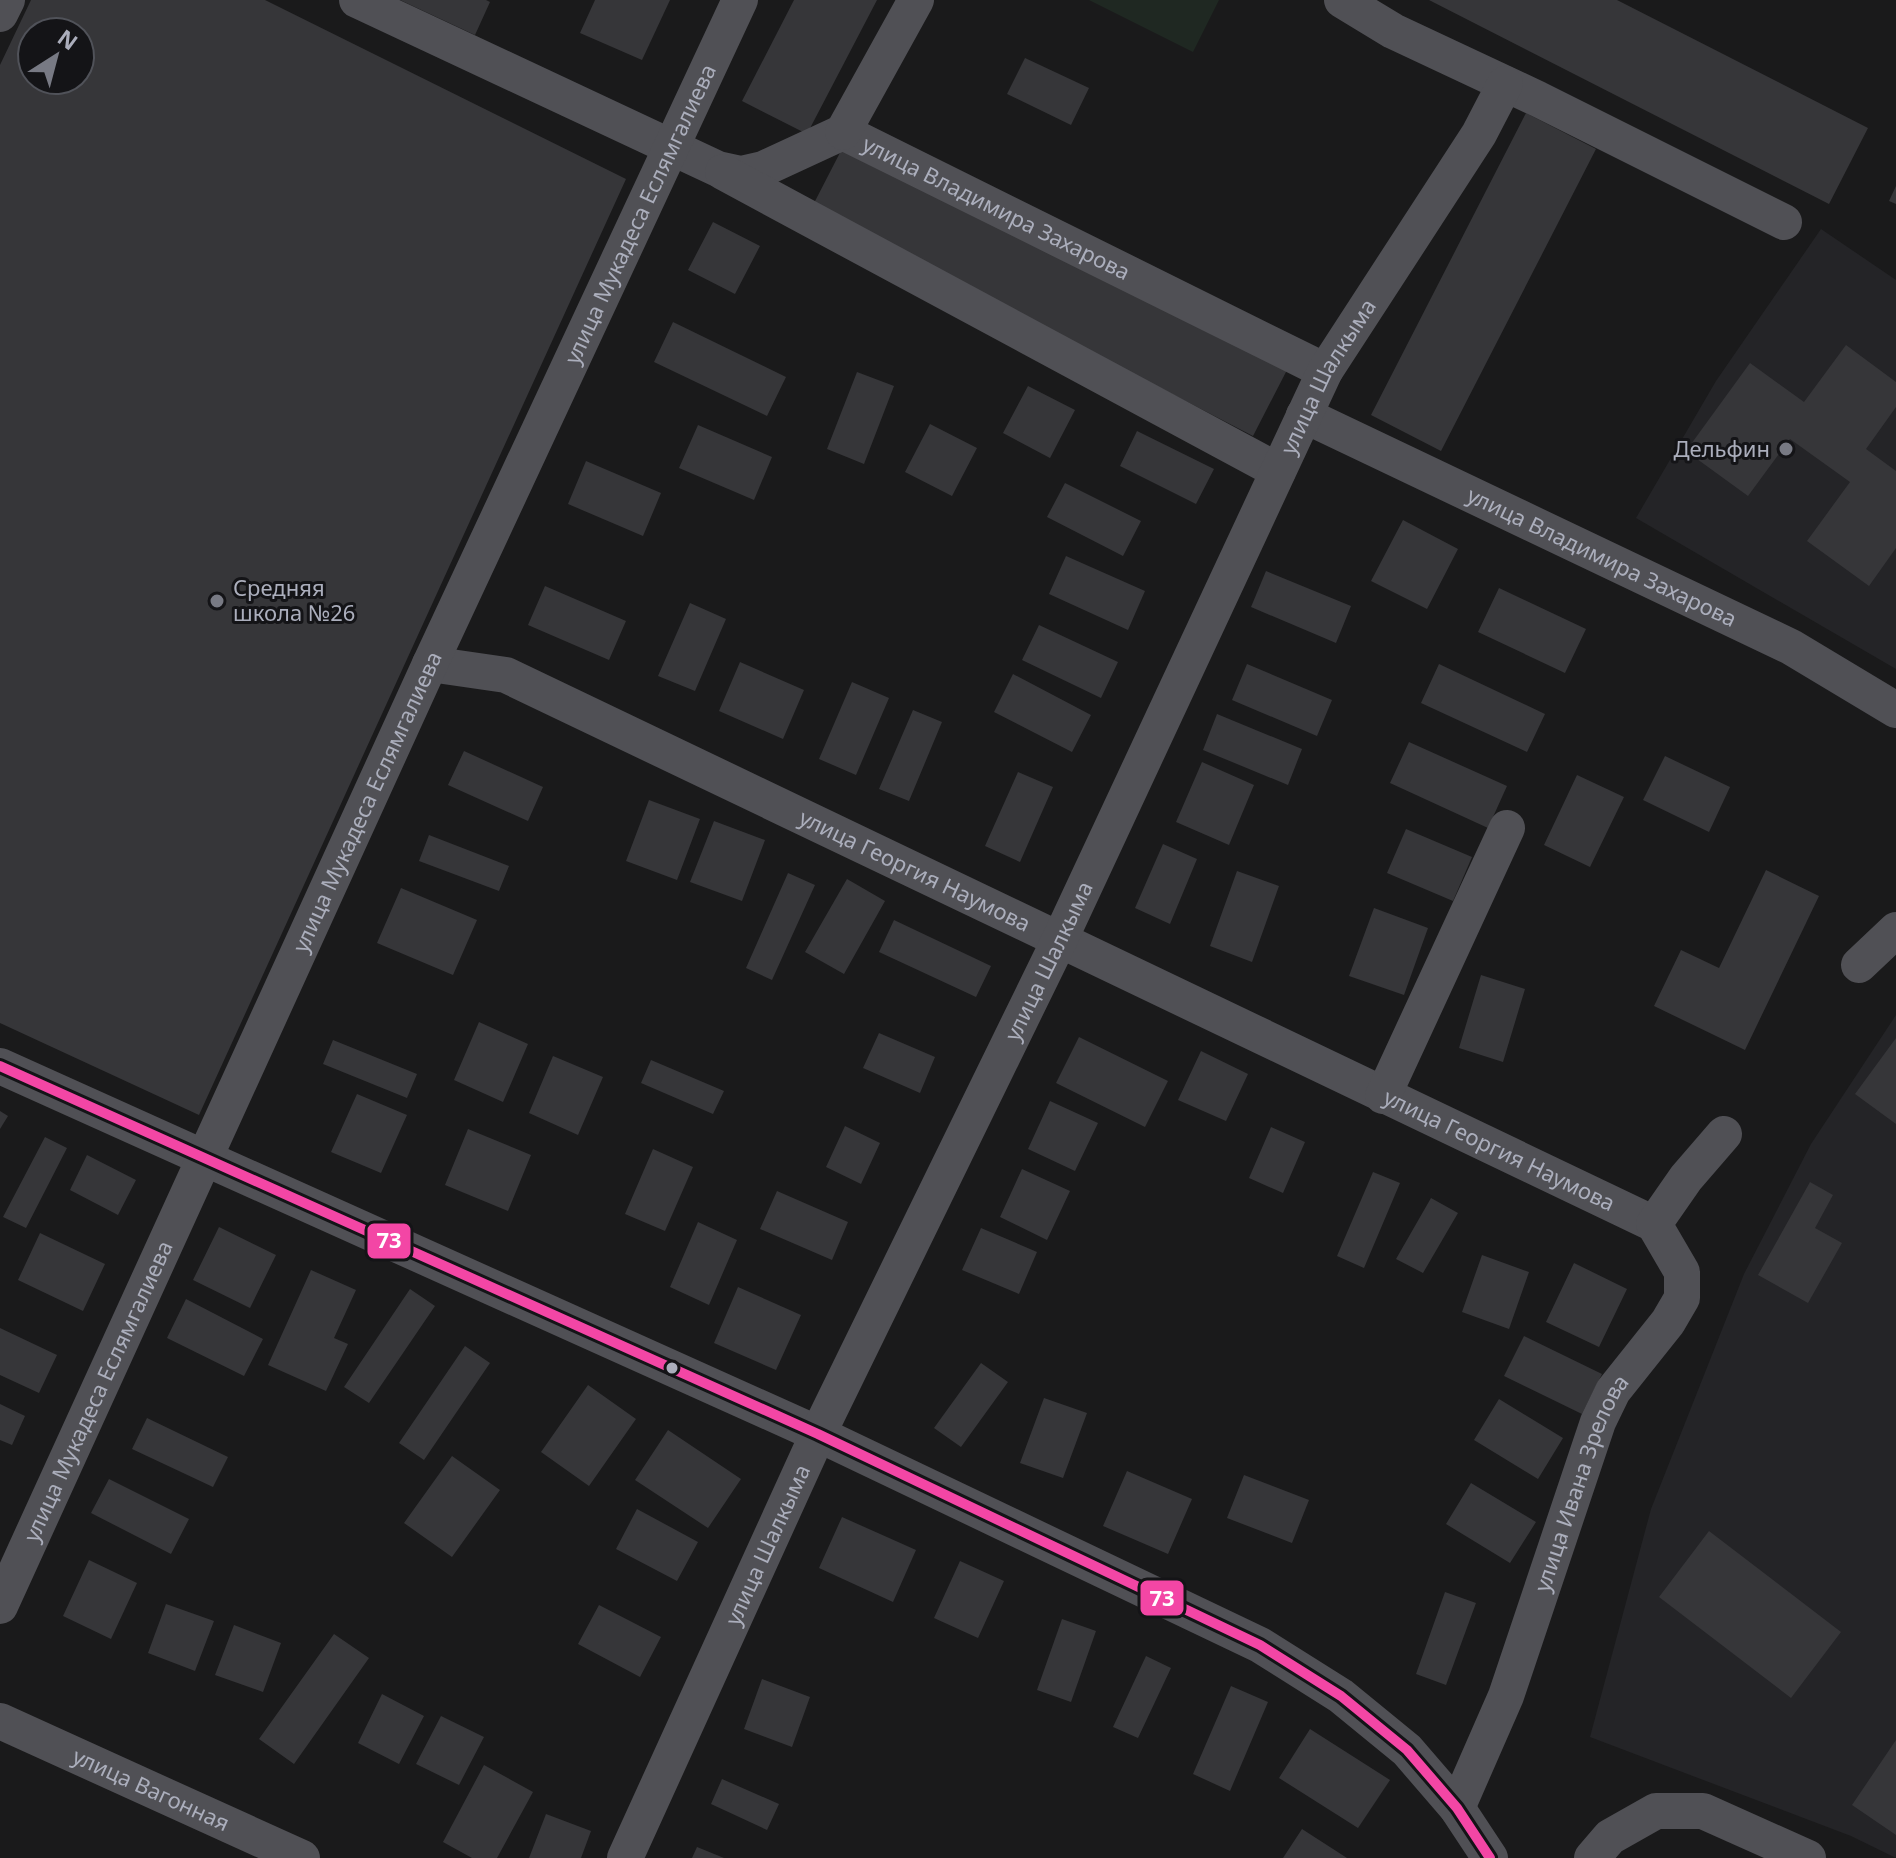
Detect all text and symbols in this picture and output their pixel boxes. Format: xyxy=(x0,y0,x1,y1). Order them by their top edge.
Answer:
north arrow xyxy=(16,16,96,96)
text: N xyxy=(52,22,84,56)
street label: улица Мукадеса Еслямгалиева xyxy=(556,59,722,369)
street label: улица Владимира Захарова xyxy=(858,128,1136,286)
street label: улица Шалкыма xyxy=(1272,293,1382,459)
place label: Дельфин xyxy=(1674,433,1770,463)
marker: Дельфин xyxy=(1777,440,1795,458)
street label: улица Владимира Захарова xyxy=(1463,479,1742,633)
place label: Средняя школа №26 xyxy=(233,572,355,627)
marker: Средняя школа №26 xyxy=(208,592,226,610)
street label: улица Мукадеса Еслямгалиева xyxy=(284,646,448,957)
street label: улица Георгия Наумова xyxy=(795,802,1036,938)
street label: улица Шалкыма xyxy=(997,876,1099,1045)
street label: улица Георгия Наумова xyxy=(1379,1081,1620,1217)
line badge: 73 xyxy=(366,1222,412,1260)
text: 73 xyxy=(376,1224,402,1254)
street label: улица Мукадеса Еслямгалиева xyxy=(15,1235,179,1546)
unlabelled marker xyxy=(664,1360,680,1376)
street label: улица Ивана Зрелова xyxy=(1526,1368,1635,1595)
street label: улица Шалкыма xyxy=(717,1459,816,1630)
line badge: 73 xyxy=(1139,1579,1185,1617)
text: 73 xyxy=(1149,1582,1175,1612)
street label: улица Вагонная xyxy=(68,1740,235,1837)

